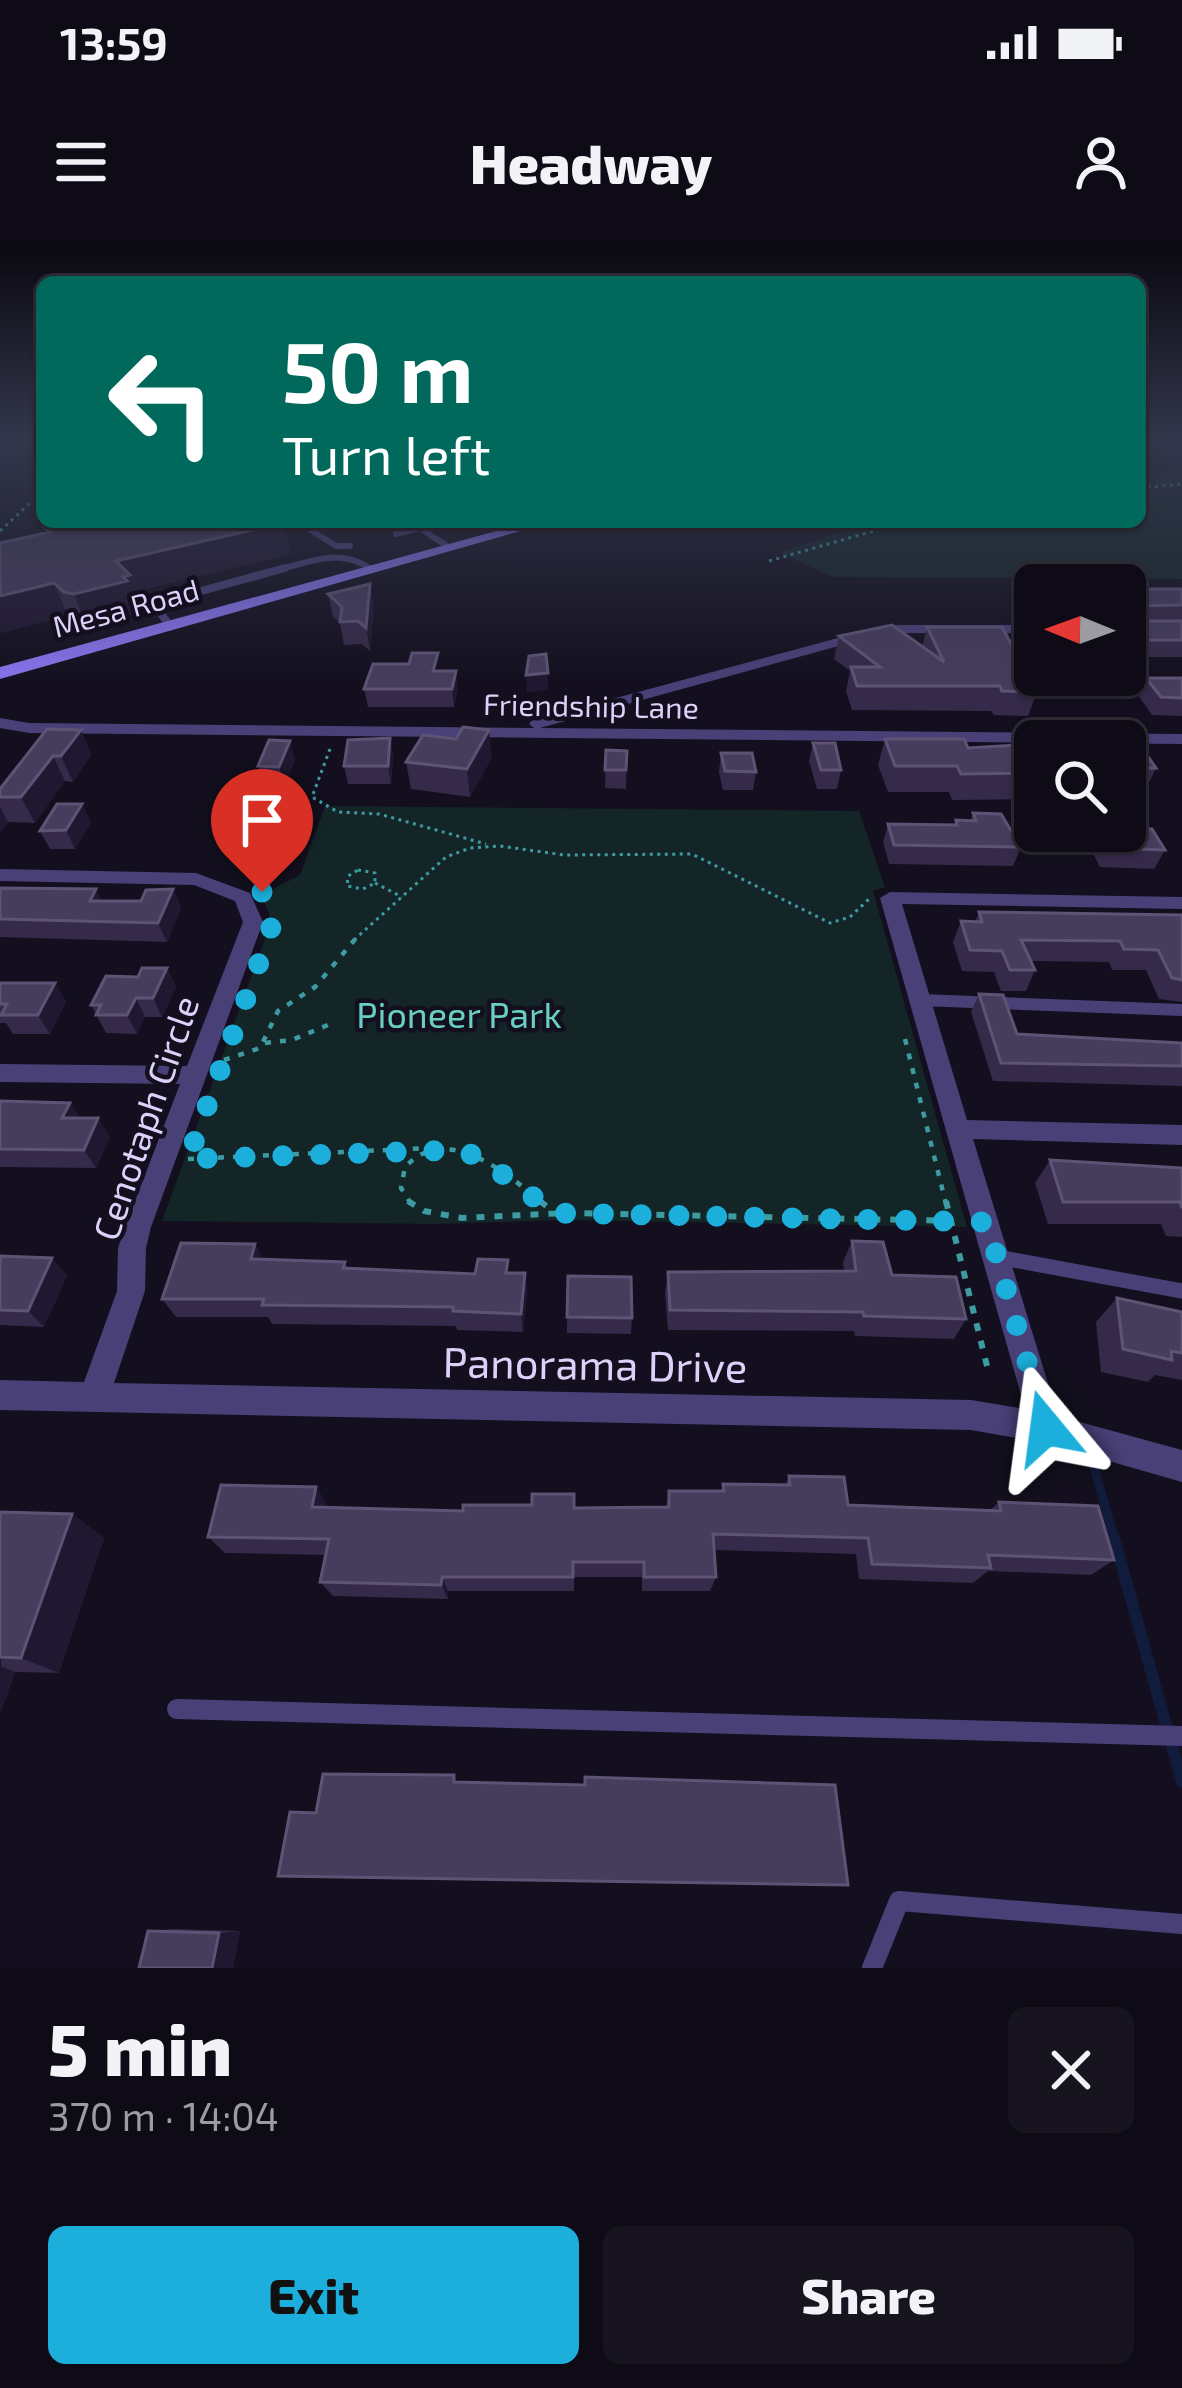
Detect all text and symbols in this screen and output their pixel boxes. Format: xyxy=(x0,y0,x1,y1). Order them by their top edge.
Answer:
text: 13:59 xyxy=(60,15,168,69)
icon: menu xyxy=(48,129,114,195)
icon: person xyxy=(1068,129,1134,195)
text: Headway xyxy=(470,130,712,195)
text: 50 m xyxy=(282,319,474,420)
icon: left xyxy=(84,324,240,480)
text: Turn left xyxy=(282,421,491,486)
north arrow xyxy=(1014,564,1146,696)
map controls xyxy=(1014,564,1146,852)
street label: Mesa Road xyxy=(48,570,203,644)
street label: Friendship Lane xyxy=(483,685,699,725)
button: search xyxy=(1014,720,1146,852)
pin xyxy=(211,769,313,892)
icon: arrive xyxy=(229,787,295,853)
street label: Cenotaph Circle xyxy=(83,990,207,1245)
park label: Pioneer Park xyxy=(356,992,562,1035)
street label: Panorama Drive xyxy=(442,1335,748,1391)
position arrow xyxy=(983,1365,1109,1491)
text: 5 min xyxy=(48,2004,232,2090)
button: close xyxy=(1008,2007,1134,2133)
text: 370 m · 14:04 xyxy=(48,2092,279,2139)
button: Exit xyxy=(48,2226,579,2364)
button: Share xyxy=(603,2226,1134,2364)

